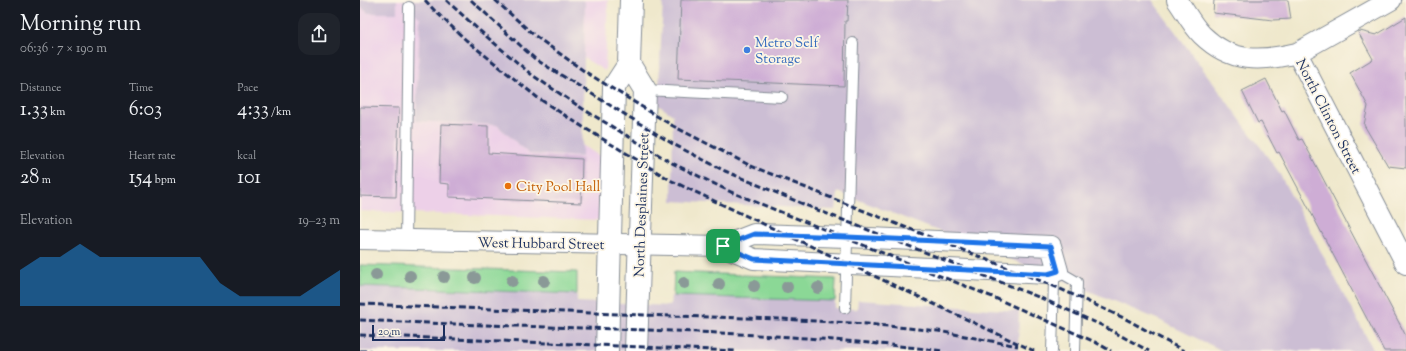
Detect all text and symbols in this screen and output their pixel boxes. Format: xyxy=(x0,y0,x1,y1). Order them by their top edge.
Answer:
text: Morning run xyxy=(20,9,142,41)
button: share xyxy=(298,13,340,55)
place label: Metro Self Storage xyxy=(755,34,819,70)
text: 06:36 · 7 × 190 m xyxy=(20,40,107,58)
marker: Metro Self Storage xyxy=(742,45,752,55)
street label: North Clinton Street xyxy=(1289,56,1365,178)
text: Distance xyxy=(20,80,61,96)
text: Time xyxy=(129,80,153,96)
text: Pace xyxy=(237,80,258,96)
text: 1.33 xyxy=(20,96,48,125)
text: 6:03 xyxy=(129,96,162,125)
text: 4:33 xyxy=(237,96,269,125)
text: km xyxy=(48,104,65,120)
text: /km xyxy=(269,104,291,120)
street label: North Desplaines Street xyxy=(630,132,656,278)
text: Elevation xyxy=(20,148,65,164)
text: Heart rate xyxy=(129,148,176,164)
text: kcal xyxy=(237,148,256,164)
text: 28 xyxy=(20,164,39,193)
text: 154 xyxy=(129,164,152,193)
text: 101 xyxy=(237,164,261,193)
text: m xyxy=(39,172,51,188)
text: bpm xyxy=(152,172,176,188)
place label: City Pool Hall xyxy=(516,178,601,198)
marker: City Pool Hall xyxy=(503,181,513,191)
text: Elevation xyxy=(20,212,73,230)
text: 19–23 m xyxy=(298,212,340,230)
pin xyxy=(706,229,740,263)
street label: West Hubbard Street xyxy=(477,234,605,256)
icon: arrive xyxy=(712,235,734,257)
scale bar xyxy=(372,323,445,342)
text: 20 m xyxy=(378,324,400,340)

